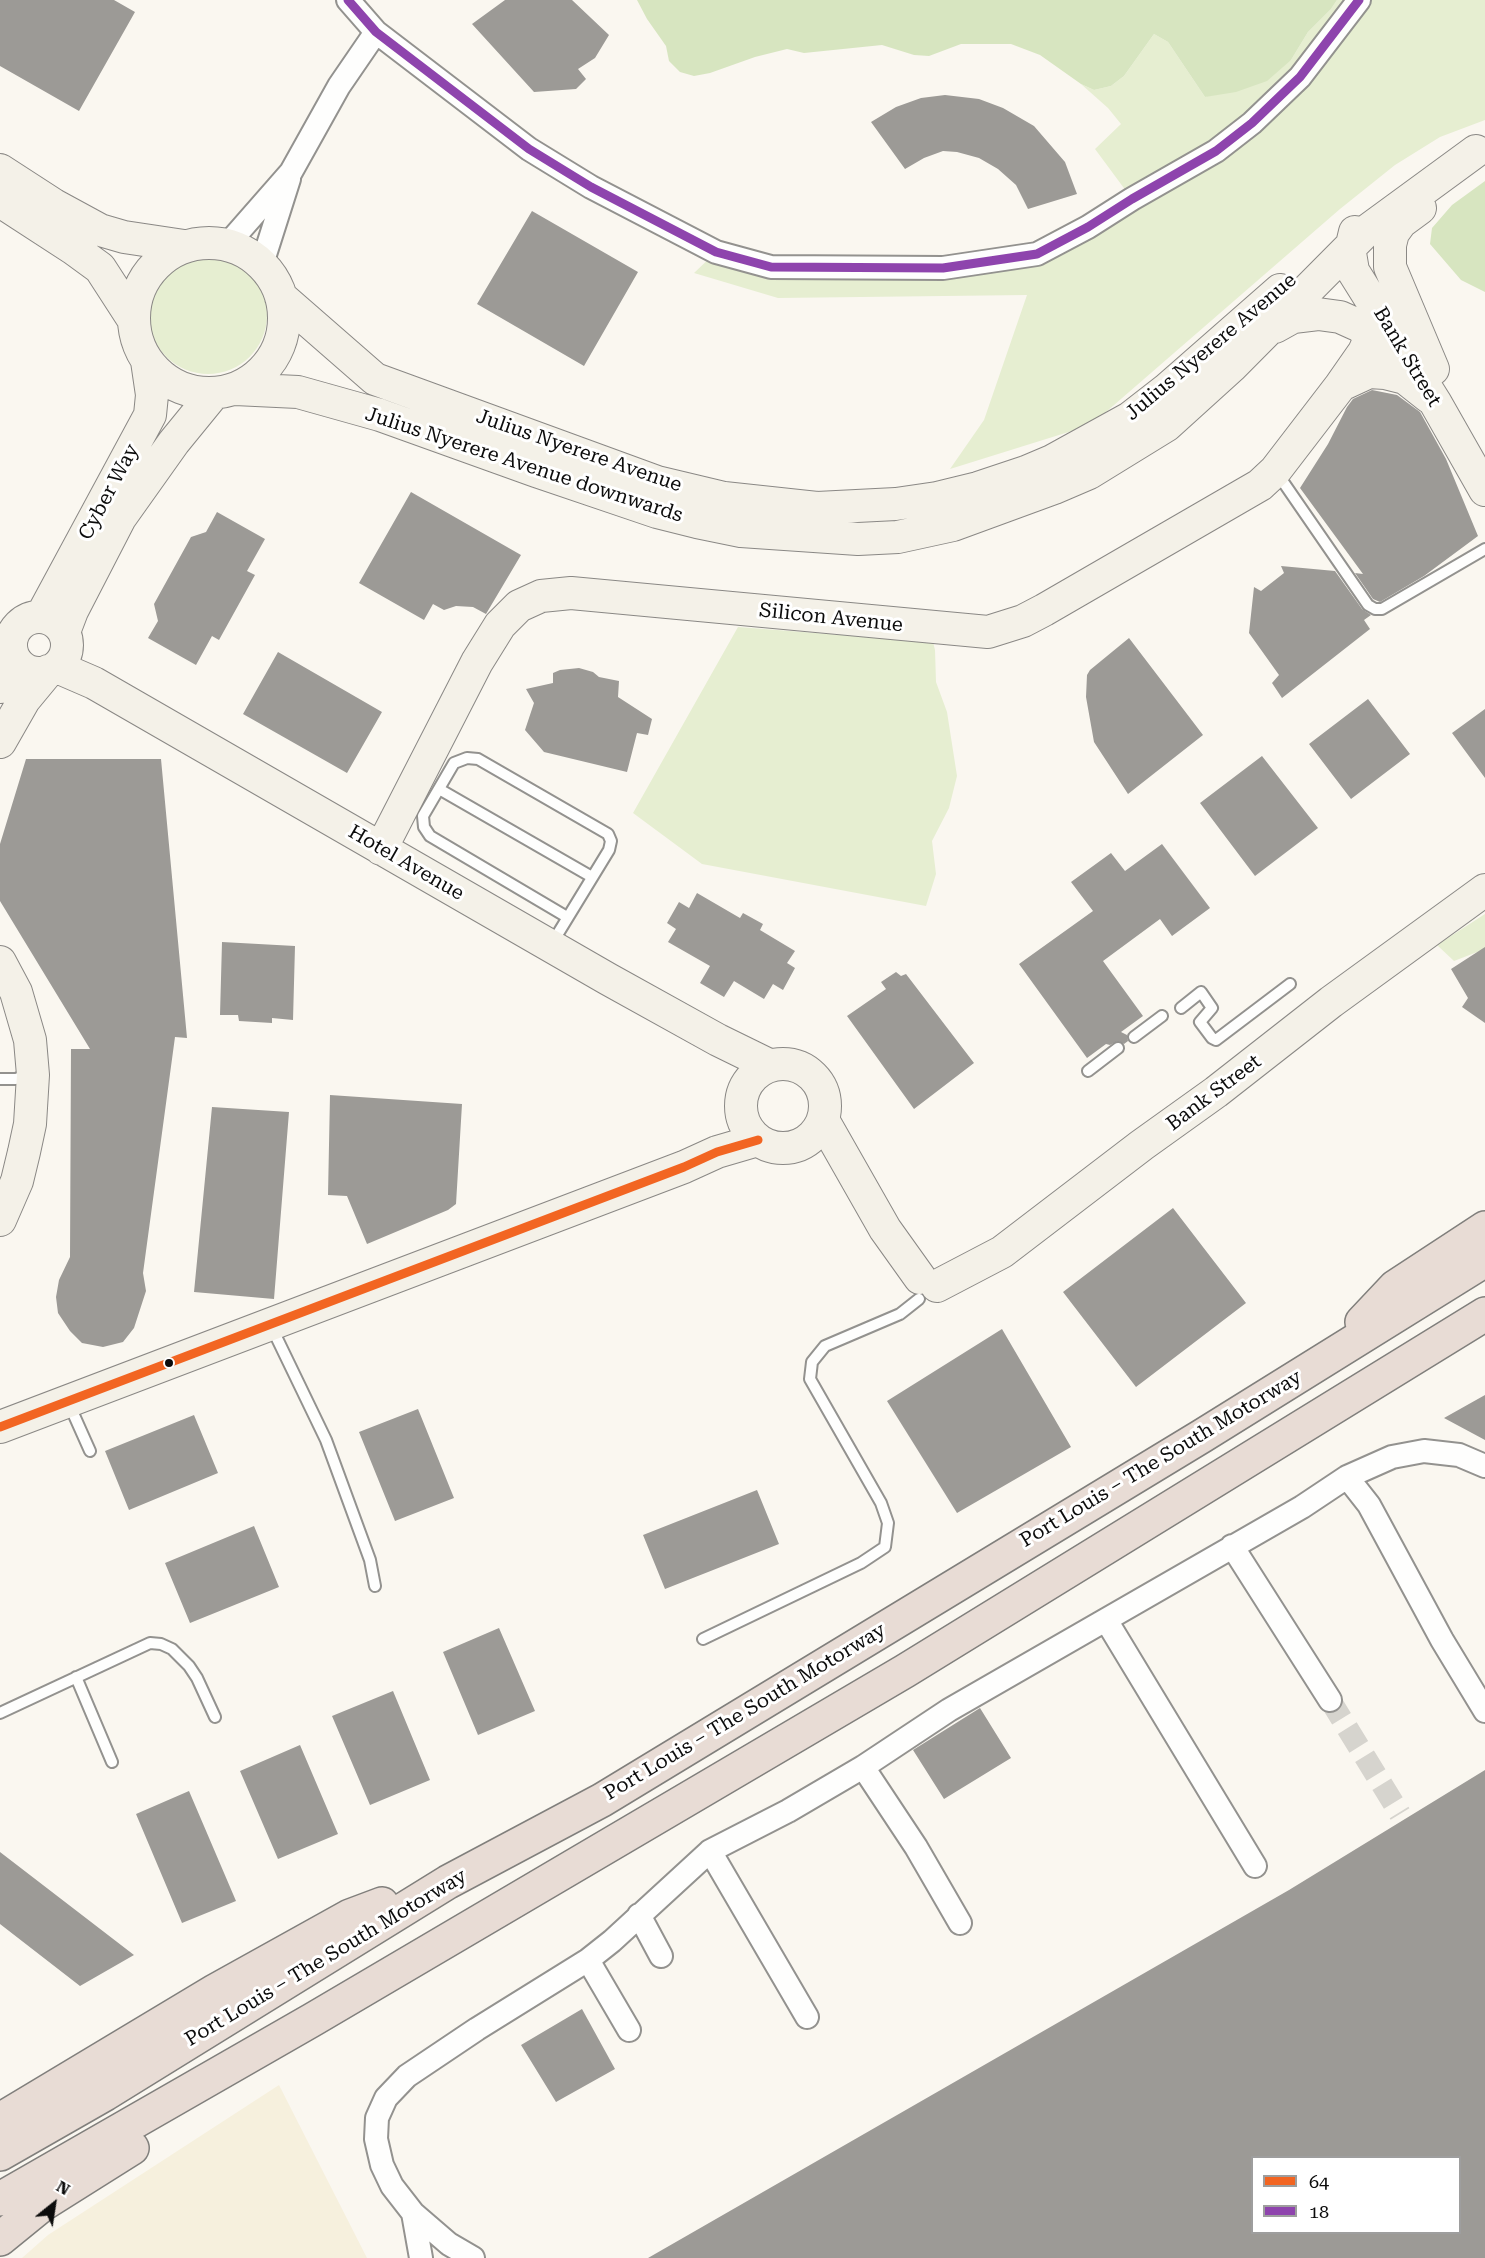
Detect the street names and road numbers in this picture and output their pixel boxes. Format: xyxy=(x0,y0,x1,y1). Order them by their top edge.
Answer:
street label: Julius Nyerere Avenue xyxy=(1121,268,1301,426)
street label: Bank Street xyxy=(1368,303,1446,411)
street label: Julius Nyerere Avenue downwards xyxy=(362,402,686,528)
street label: Julius Nyerere Avenue xyxy=(473,404,685,498)
street label: Cyber Way xyxy=(74,440,144,544)
street label: Silicon Avenue xyxy=(758,599,904,637)
street label: Hotel Avenue xyxy=(344,820,468,906)
street label: Bank Street xyxy=(1162,1050,1266,1136)
street label: Port Louis – The South Motorway xyxy=(1016,1365,1306,1553)
street label: Port Louis – The South Motorway xyxy=(600,1618,890,1806)
street label: Port Louis – The South Motorway xyxy=(181,1864,471,2052)

